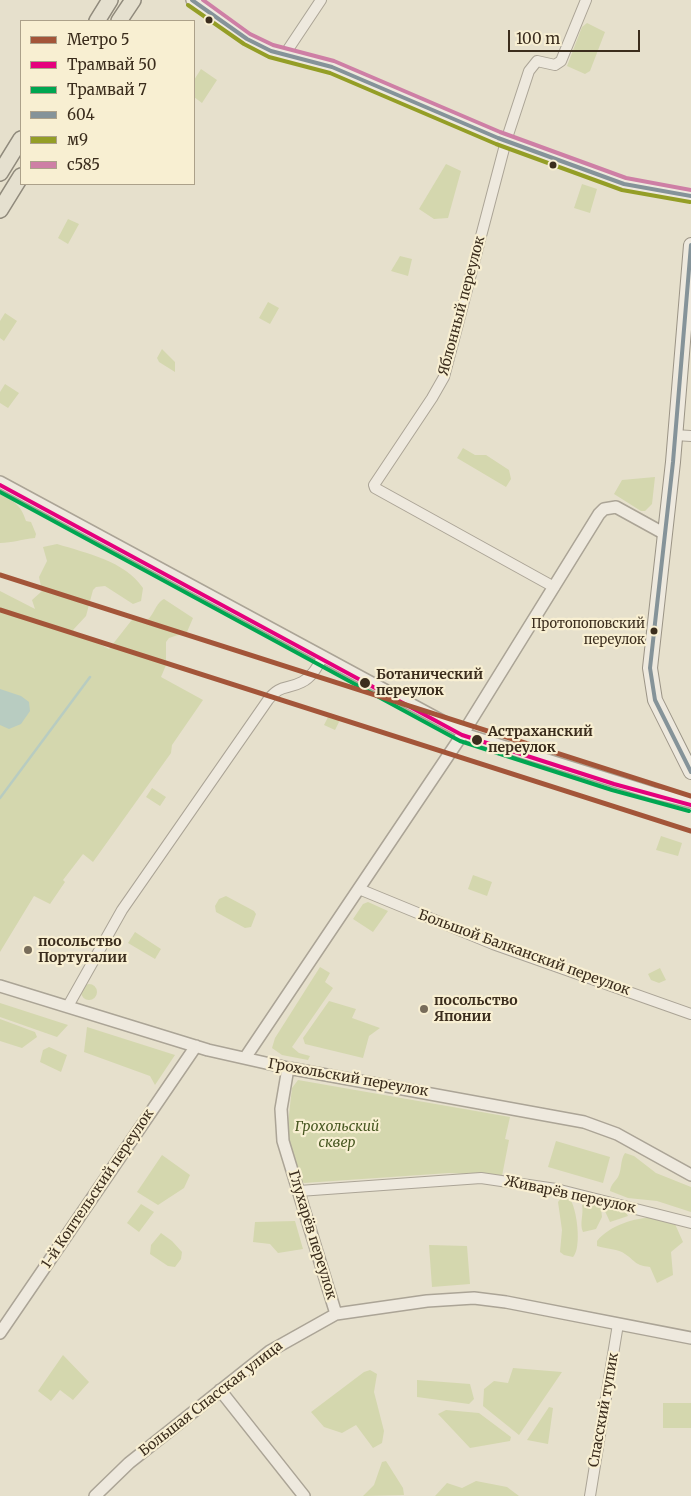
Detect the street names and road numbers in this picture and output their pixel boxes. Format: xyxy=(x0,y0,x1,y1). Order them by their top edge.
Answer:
street label: Яблонный переулок xyxy=(435,234,489,378)
street label: Большой Балканский переулок xyxy=(416,907,632,999)
street label: Грохольский переулок xyxy=(266,1056,430,1100)
street label: 1-й Коптельский переулок xyxy=(38,1106,158,1272)
street label: Глухарёв переулок xyxy=(284,1168,340,1302)
street label: Живарёв переулок xyxy=(503,1173,637,1217)
street label: Большая Спасская улица xyxy=(136,1338,286,1460)
street label: Спасский тупик xyxy=(586,1351,622,1469)

